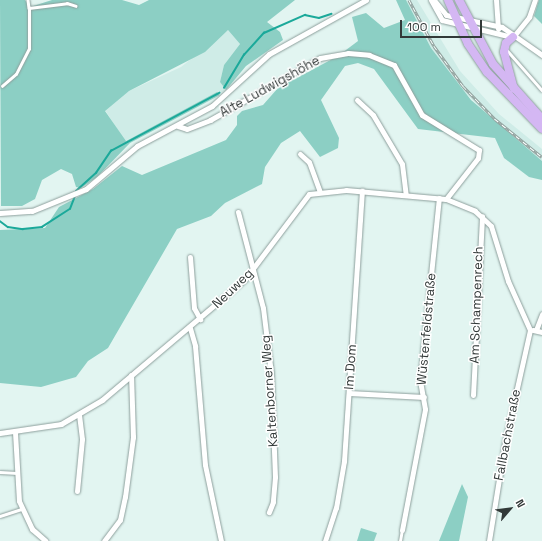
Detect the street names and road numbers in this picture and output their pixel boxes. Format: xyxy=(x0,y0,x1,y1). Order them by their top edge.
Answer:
street label: Alte Ludwigshöhe xyxy=(217,53,323,121)
street label: Am Schampenrech xyxy=(467,246,487,364)
street label: Neuweg xyxy=(209,266,257,312)
street label: Wüstenfeldstraße xyxy=(414,272,440,386)
street label: Kaltenborner Weg xyxy=(258,334,282,448)
street label: Im Dom xyxy=(342,344,360,390)
street label: Fallbachstraße xyxy=(491,388,525,482)

